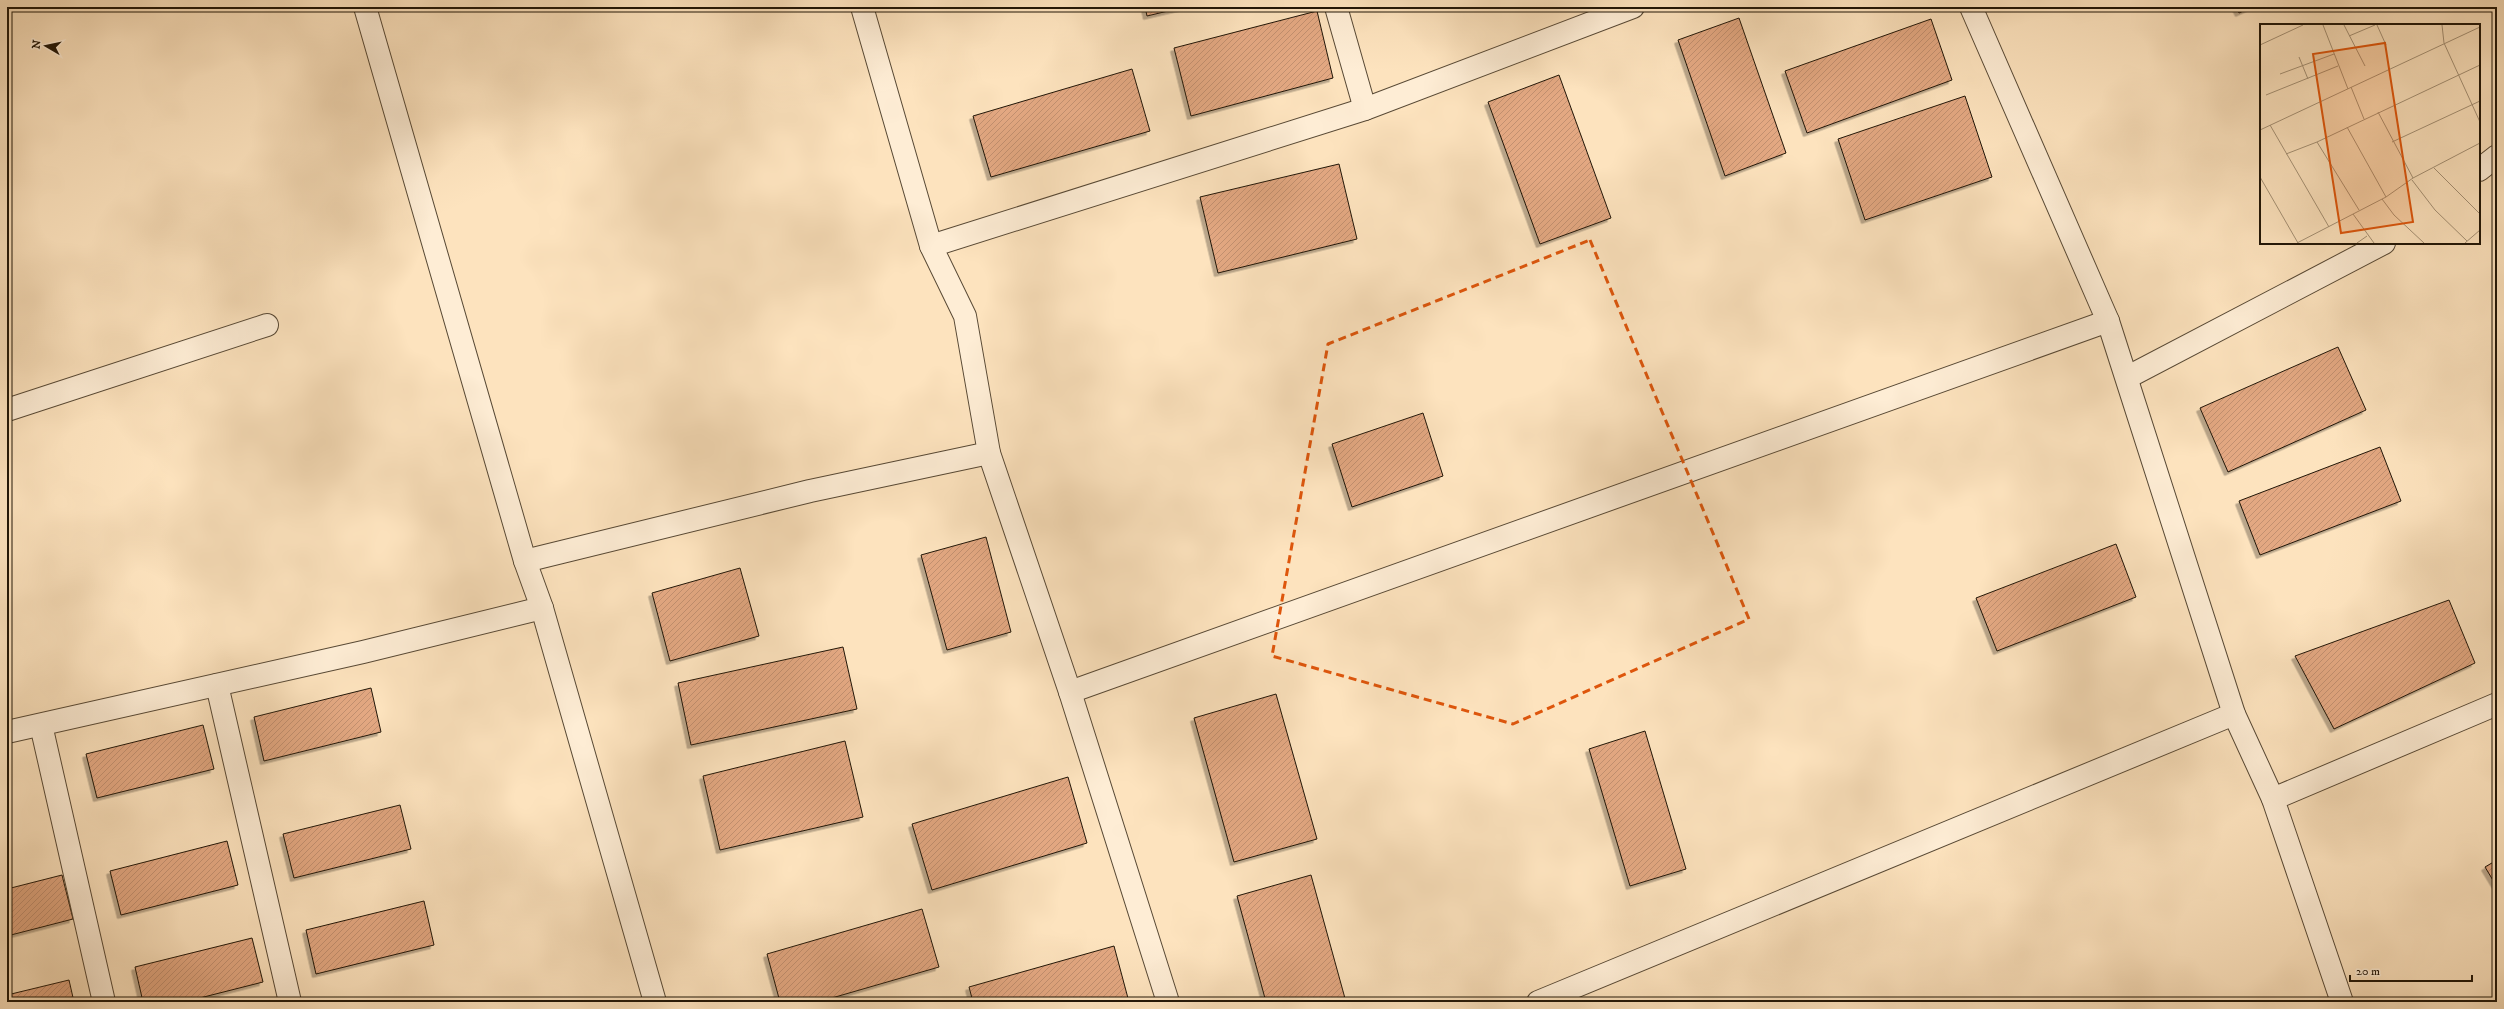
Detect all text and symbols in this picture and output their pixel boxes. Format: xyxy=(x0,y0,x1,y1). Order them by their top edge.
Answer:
inset map xyxy=(2260,24,2480,244)
north arrow xyxy=(26,26,66,66)
text: N xyxy=(29,39,45,50)
scale bar xyxy=(2350,957,2472,983)
text: 20 m xyxy=(2356,964,2380,979)

